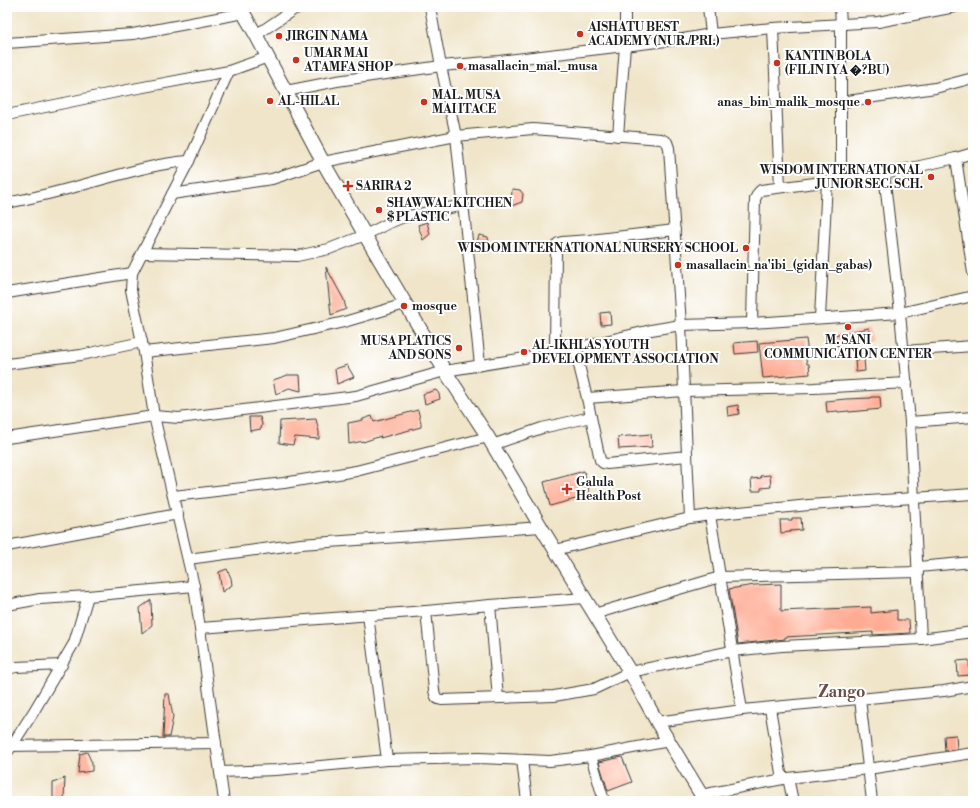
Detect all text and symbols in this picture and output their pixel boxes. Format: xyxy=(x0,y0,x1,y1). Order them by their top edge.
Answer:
place label: AISHATU BEST ACADEMY (NUR./PRI.) xyxy=(587,20,720,49)
place label: JIRGIN NAMA xyxy=(285,29,369,44)
marker: AISHATU BEST ACADEMY (NUR./PRI.) xyxy=(575,29,585,39)
marker: JIRGIN NAMA xyxy=(274,31,284,41)
place label: UMAR MAI ATAMFA SHOP xyxy=(303,46,393,75)
place label: KANTIN BOLA (FILIN IYA �?BU) xyxy=(785,49,890,78)
marker: UMAR MAI ATAMFA SHOP xyxy=(291,55,301,65)
marker: KANTIN BOLA (FILIN IYA �?BU) xyxy=(772,58,782,68)
place label: masallacin_mal._musa xyxy=(468,59,598,74)
marker: masallacin_mal._musa xyxy=(455,61,465,71)
place label: MAL. MUSA MAI ITACE xyxy=(432,88,501,117)
place label: AL-HILAL xyxy=(277,94,339,109)
place label: anas_bin_malik_mosque xyxy=(717,95,861,110)
marker: AL-HILAL xyxy=(265,96,275,106)
marker: MAL. MUSA MAI ITACE xyxy=(419,97,429,107)
marker: anas_bin_malik_mosque xyxy=(863,97,873,107)
place label: WISDOM INTERNATIONAL JUNIOR SEC. SCH. xyxy=(759,163,923,192)
marker: WISDOM INTERNATIONAL JUNIOR SEC. SCH. xyxy=(926,172,936,182)
place label: SARIRA 2 xyxy=(356,179,412,194)
marker: SARIRA 2 xyxy=(343,181,353,191)
place label: SHAWWAL KITCHEN $ PLASTIC xyxy=(387,196,513,225)
marker: SHAWWAL KITCHEN $ PLASTIC xyxy=(374,205,384,215)
place label: WISDOM INTERNATIONAL NURSERY SCHOOL xyxy=(456,241,738,256)
marker: WISDOM INTERNATIONAL NURSERY SCHOOL xyxy=(741,243,751,253)
place label: masallacin_na'ibi_(gidan_gabas) xyxy=(686,258,872,273)
marker: masallacin_na'ibi_(gidan_gabas) xyxy=(673,260,683,270)
place label: mosque xyxy=(412,299,457,314)
marker: mosque xyxy=(399,301,409,311)
marker: M. SANI COMMUNICATION CENTER xyxy=(843,322,853,332)
place label: M. SANI COMMUNICATION CENTER xyxy=(764,333,933,362)
place label: MUSA PLATICS AND SONS xyxy=(360,334,451,363)
place label: AL-IKHLAS YOUTH DEVELOPMENT ASSOCIATION xyxy=(531,338,719,367)
marker: MUSA PLATICS AND SONS xyxy=(454,343,464,353)
marker: AL-IKHLAS YOUTH DEVELOPMENT ASSOCIATION xyxy=(519,347,529,357)
place label: Galula Health Post xyxy=(576,475,642,504)
marker: Galula Health Post xyxy=(561,483,573,495)
district label: Zango xyxy=(819,682,865,702)

